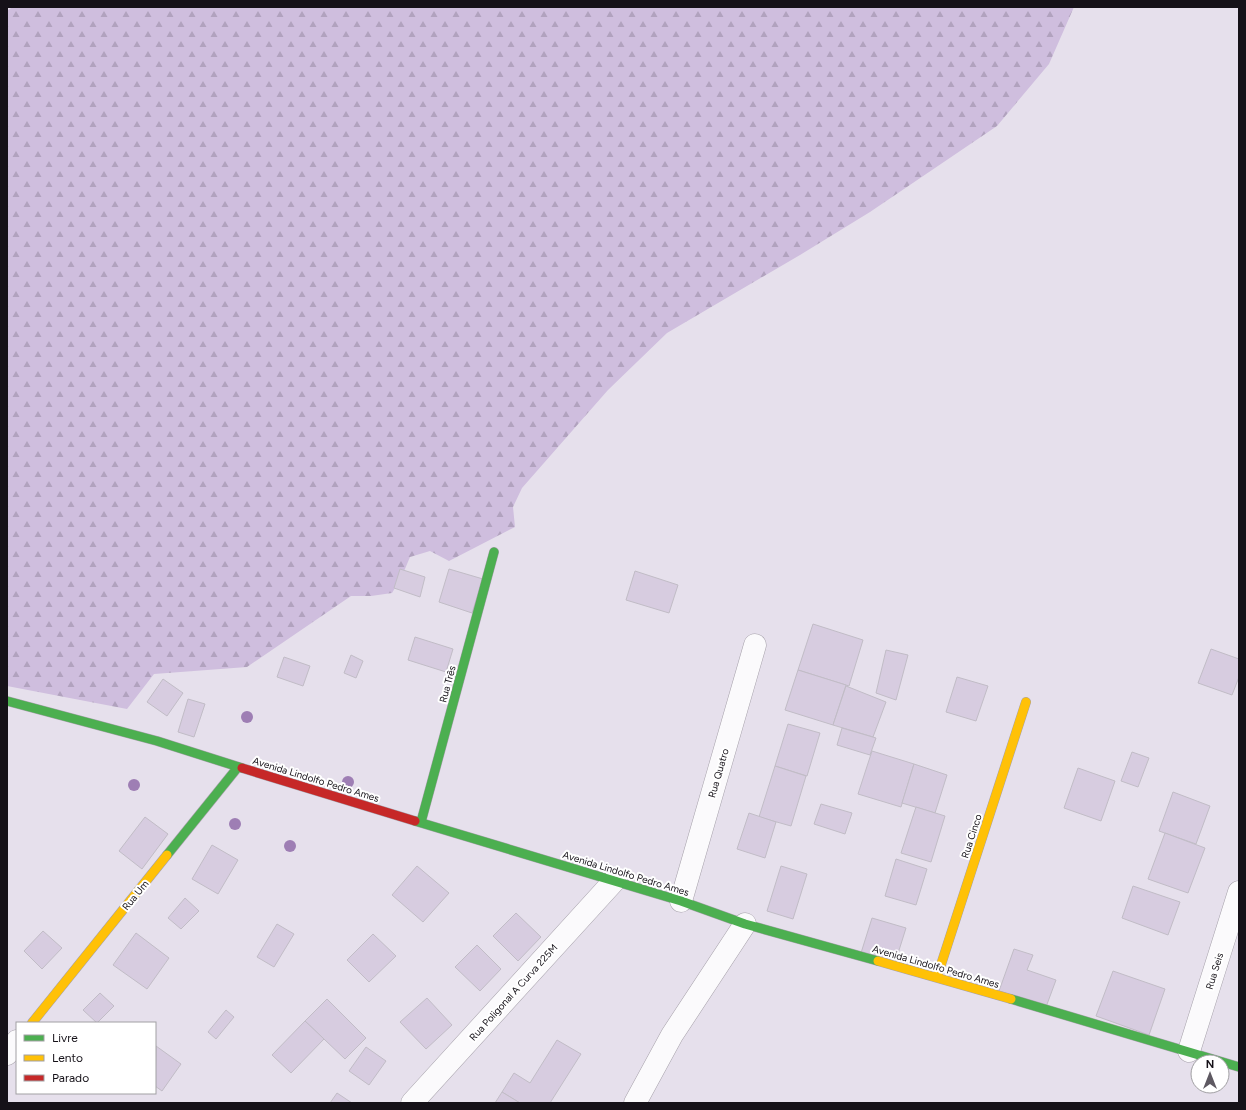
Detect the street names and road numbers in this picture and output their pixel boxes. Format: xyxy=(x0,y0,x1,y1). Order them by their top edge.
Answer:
street label: Rua Três xyxy=(436,664,459,704)
street label: Rua Quatro xyxy=(705,747,732,799)
street label: Avenida Lindolfo Pedro Ames xyxy=(251,754,381,805)
street label: Rua Cinco xyxy=(958,812,985,860)
street label: Avenida Lindolfo Pedro Ames xyxy=(561,848,691,899)
street label: Rua Um xyxy=(119,878,151,913)
street label: Rua Poligonal A Curva 225M xyxy=(466,941,560,1043)
street label: Avenida Lindolfo Pedro Ames xyxy=(871,942,1001,991)
street label: Rua Seis xyxy=(1203,951,1226,991)

